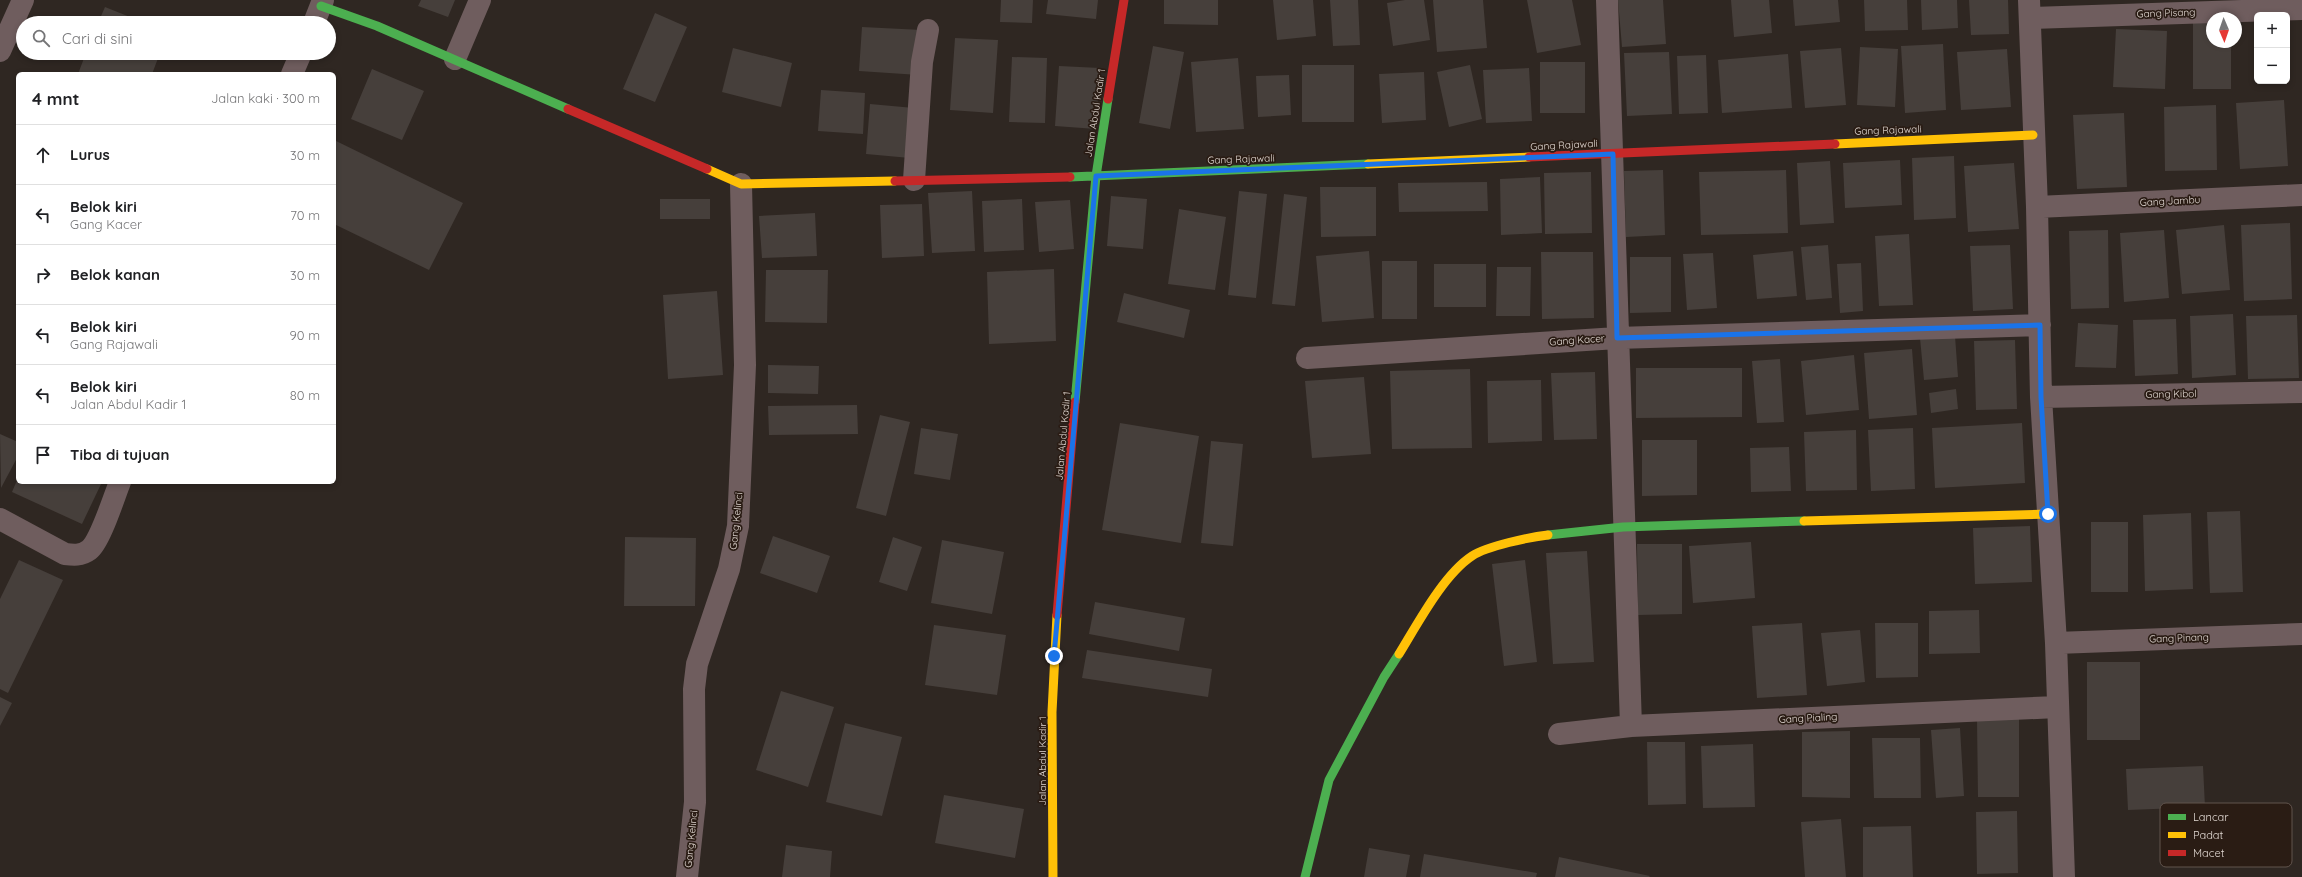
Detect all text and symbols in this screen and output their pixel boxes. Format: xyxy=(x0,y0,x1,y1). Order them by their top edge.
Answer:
street label: Gang Pisang xyxy=(2136,5,2196,21)
north arrow xyxy=(2206,12,2242,48)
map controls xyxy=(2254,12,2290,84)
button: + xyxy=(2254,12,2290,48)
search box xyxy=(16,16,336,60)
icon: search xyxy=(30,27,52,49)
text: Cari di sini xyxy=(62,29,133,48)
button: − xyxy=(2254,48,2290,84)
street label: Jalan Abdul Kadir 1 xyxy=(1082,68,1108,158)
text: 4 mnt xyxy=(32,88,80,109)
text: Jalan kaki · 300 m xyxy=(211,90,320,106)
street label: Gang Rajawali xyxy=(1854,122,1922,138)
street label: Gang Rajawali xyxy=(1530,137,1598,153)
icon: ahead xyxy=(32,144,54,166)
text: Lurus xyxy=(70,145,110,164)
text: 30 m xyxy=(290,147,320,163)
street label: Gang Rajawali xyxy=(1207,151,1275,167)
street label: Gang Jambu xyxy=(2139,193,2201,209)
text: Belok kiri xyxy=(70,197,137,216)
icon: left xyxy=(32,204,54,226)
text: 70 m xyxy=(290,207,320,223)
text: Gang Kacer xyxy=(70,216,142,232)
icon: right xyxy=(32,264,54,286)
text: Belok kanan xyxy=(70,265,160,284)
text: 30 m xyxy=(290,267,320,283)
text: Belok kiri xyxy=(70,317,137,336)
icon: left xyxy=(32,324,54,346)
text: 90 m xyxy=(290,327,320,343)
street label: Gang Kacer xyxy=(1549,332,1605,348)
text: Gang Rajawali xyxy=(70,336,158,352)
text: Belok kiri xyxy=(70,377,137,396)
icon: left xyxy=(32,384,54,406)
text: 80 m xyxy=(290,387,320,403)
street label: Gang Kibol xyxy=(2145,387,2197,401)
street label: Jalan Abdul Kadir 1 xyxy=(1053,391,1073,481)
text: Jalan Abdul Kadir 1 xyxy=(70,396,186,412)
icon: arrive xyxy=(32,444,54,466)
text: Tiba di tujuan xyxy=(70,445,169,464)
street label: Gang Kelinci xyxy=(727,492,745,550)
route start xyxy=(2039,505,2057,523)
street label: Gang Pinang xyxy=(2149,630,2209,646)
route end xyxy=(1045,647,1063,665)
street label: Gang Pialing xyxy=(1778,710,1838,726)
street label: Jalan Abdul Kadir 1 xyxy=(1036,716,1049,806)
legend xyxy=(2160,803,2292,867)
street label: Gang Kelinci xyxy=(682,810,700,868)
text: Lancar xyxy=(2193,810,2229,824)
text: Padat xyxy=(2193,828,2223,842)
text: Macet xyxy=(2193,846,2225,860)

